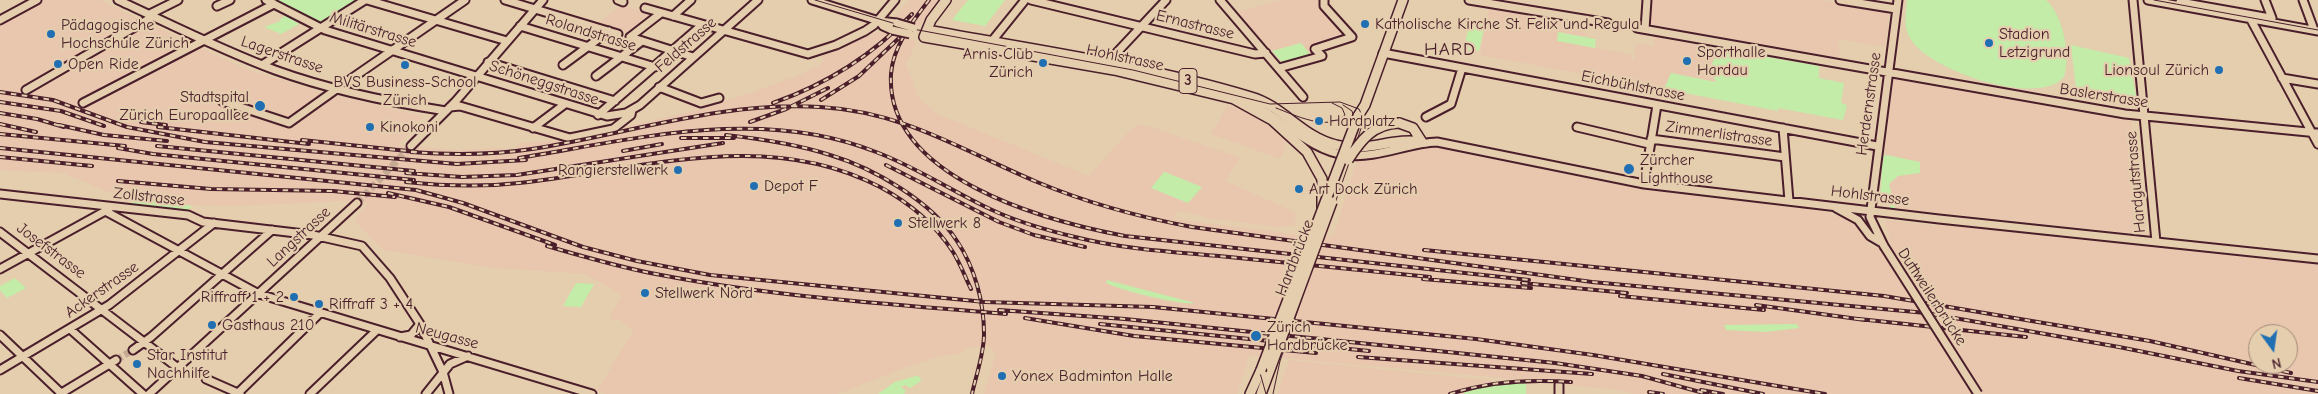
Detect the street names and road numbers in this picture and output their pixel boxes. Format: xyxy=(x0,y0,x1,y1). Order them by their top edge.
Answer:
street label: Ernastrasse xyxy=(1154,6,1236,44)
street label: Militärstrasse xyxy=(327,8,419,52)
street label: Rolandstrasse xyxy=(543,10,639,56)
street label: Feldstrasse xyxy=(651,13,721,77)
street label: Lagerstrasse xyxy=(238,32,326,78)
street label: Hohlstrasse xyxy=(1084,40,1166,76)
street label: Herdernstrasse xyxy=(1852,51,1886,157)
street label: Schöneggstrasse xyxy=(487,56,601,110)
street label: Eichbühlstrasse xyxy=(1580,67,1686,105)
road number: 3 xyxy=(1179,68,1197,94)
street label: Baslerstrasse xyxy=(2058,80,2150,112)
street label: Zimmerlistrasse xyxy=(1664,117,1774,151)
street label: Hardgutstrasse xyxy=(2122,130,2150,234)
street label: Hohlstrasse xyxy=(1830,182,1910,210)
street label: Zollstrasse xyxy=(112,184,186,210)
street label: Langstrasse xyxy=(263,203,335,271)
street label: Hardbrücke xyxy=(1272,217,1318,299)
street label: Josefstrasse xyxy=(13,219,89,283)
street label: Duttweilerbrücke xyxy=(1893,245,1971,349)
street label: Ackerstrasse xyxy=(61,258,143,322)
street label: Neugasse xyxy=(413,318,481,354)

